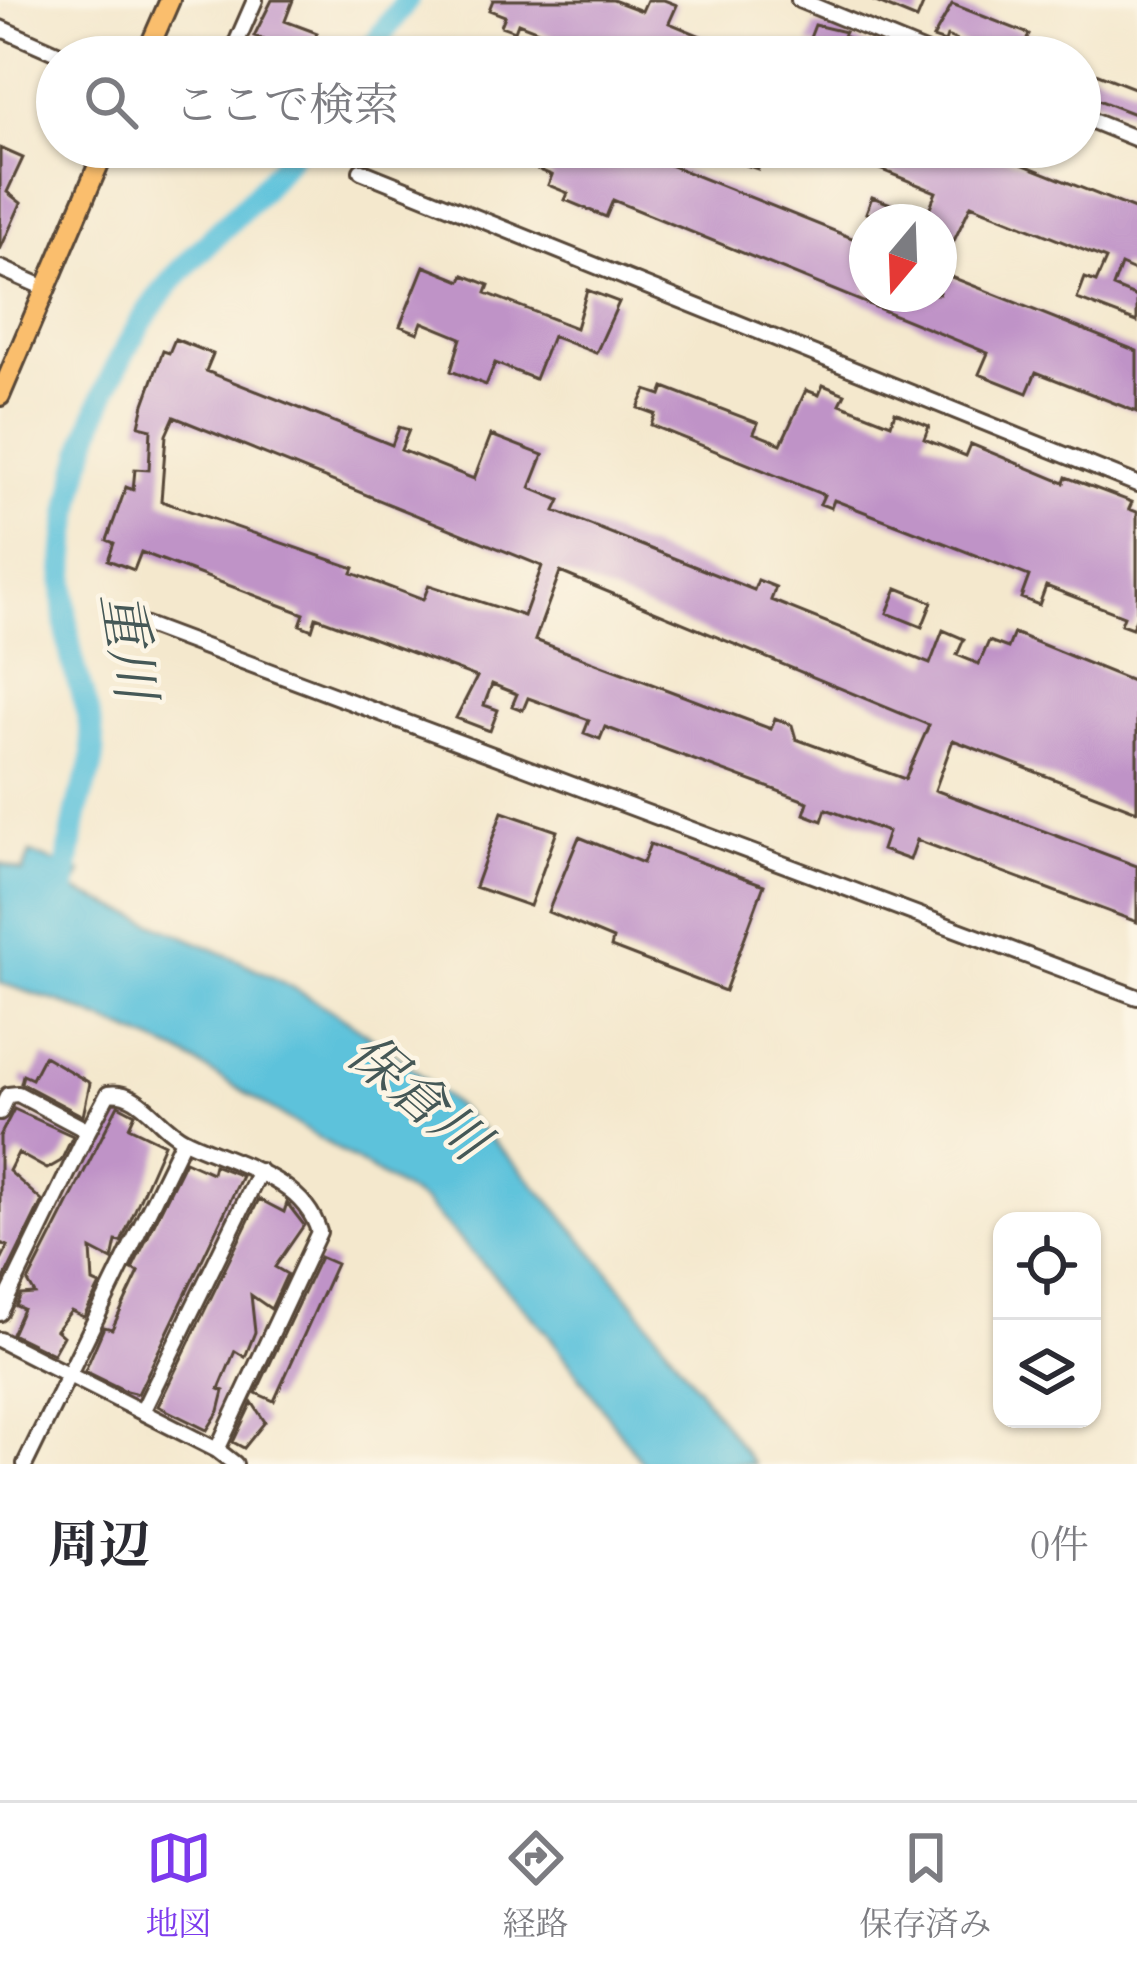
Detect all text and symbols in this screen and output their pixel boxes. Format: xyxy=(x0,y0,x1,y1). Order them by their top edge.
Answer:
search box xyxy=(36,36,1101,168)
icon: search xyxy=(78,69,144,135)
text: ここで検索 xyxy=(174,75,399,136)
north arrow xyxy=(849,204,957,312)
water label: 重川 xyxy=(83,587,172,710)
water label: 保倉川 xyxy=(331,1018,506,1181)
map controls xyxy=(993,1212,1101,1428)
button: locate xyxy=(993,1212,1101,1320)
button: layers xyxy=(993,1320,1101,1428)
text: 周辺 xyxy=(48,1511,150,1581)
text: 0件 xyxy=(1030,1519,1089,1572)
tab: 地図 xyxy=(146,1825,212,1947)
tab: 経路 xyxy=(503,1825,569,1947)
tab: 保存済み xyxy=(860,1825,992,1947)

